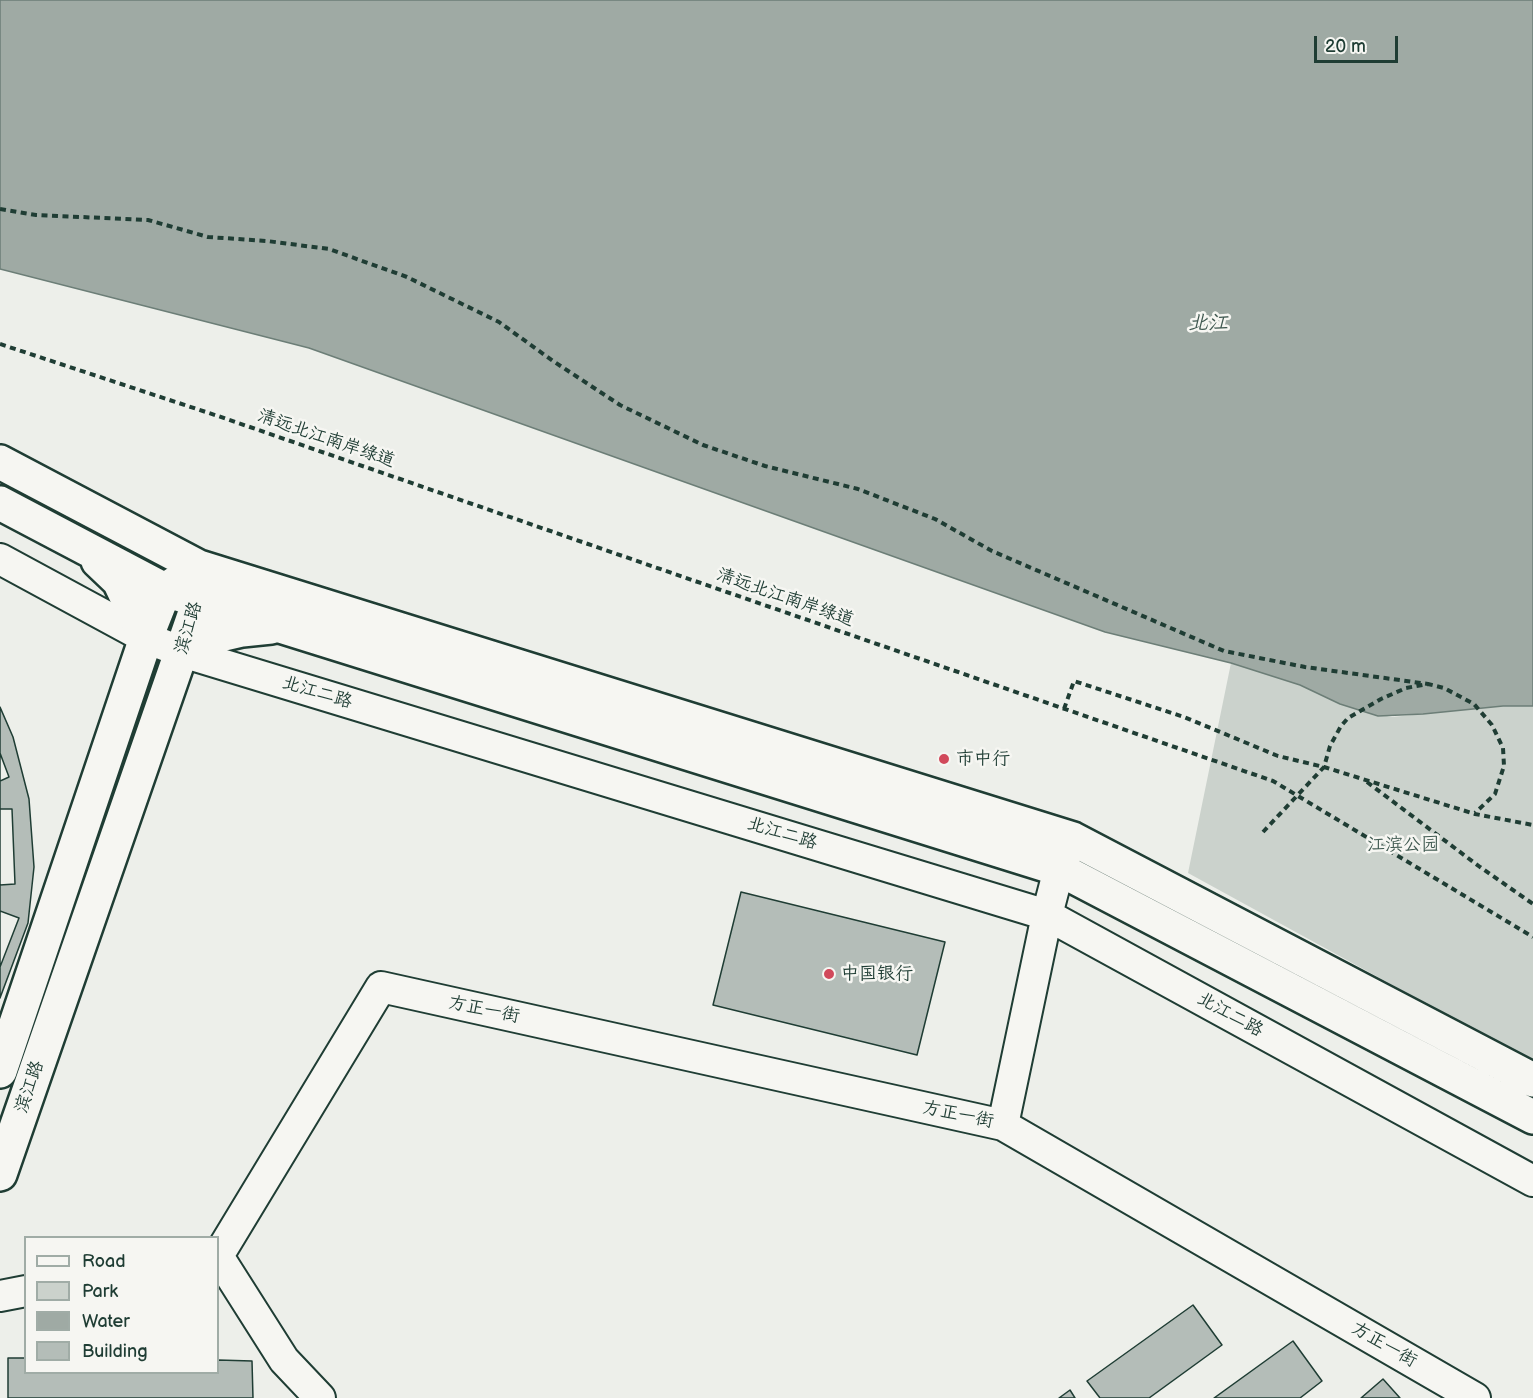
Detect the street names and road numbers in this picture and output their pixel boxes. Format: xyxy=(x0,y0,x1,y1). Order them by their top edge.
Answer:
street label: 清远北江南岸绿道 xyxy=(254,405,398,473)
street label: 清远北江南岸绿道 xyxy=(713,564,857,632)
street label: 滨江路 xyxy=(171,599,207,657)
street label: 北江二路 xyxy=(279,672,355,714)
street label: 北江二路 xyxy=(744,813,820,855)
street label: 北江二路 xyxy=(1193,988,1267,1042)
street label: 方正一街 xyxy=(447,992,521,1028)
street label: 滨江路 xyxy=(11,1058,49,1116)
street label: 方正一街 xyxy=(921,1097,995,1133)
street label: 方正一街 xyxy=(1347,1318,1421,1372)

